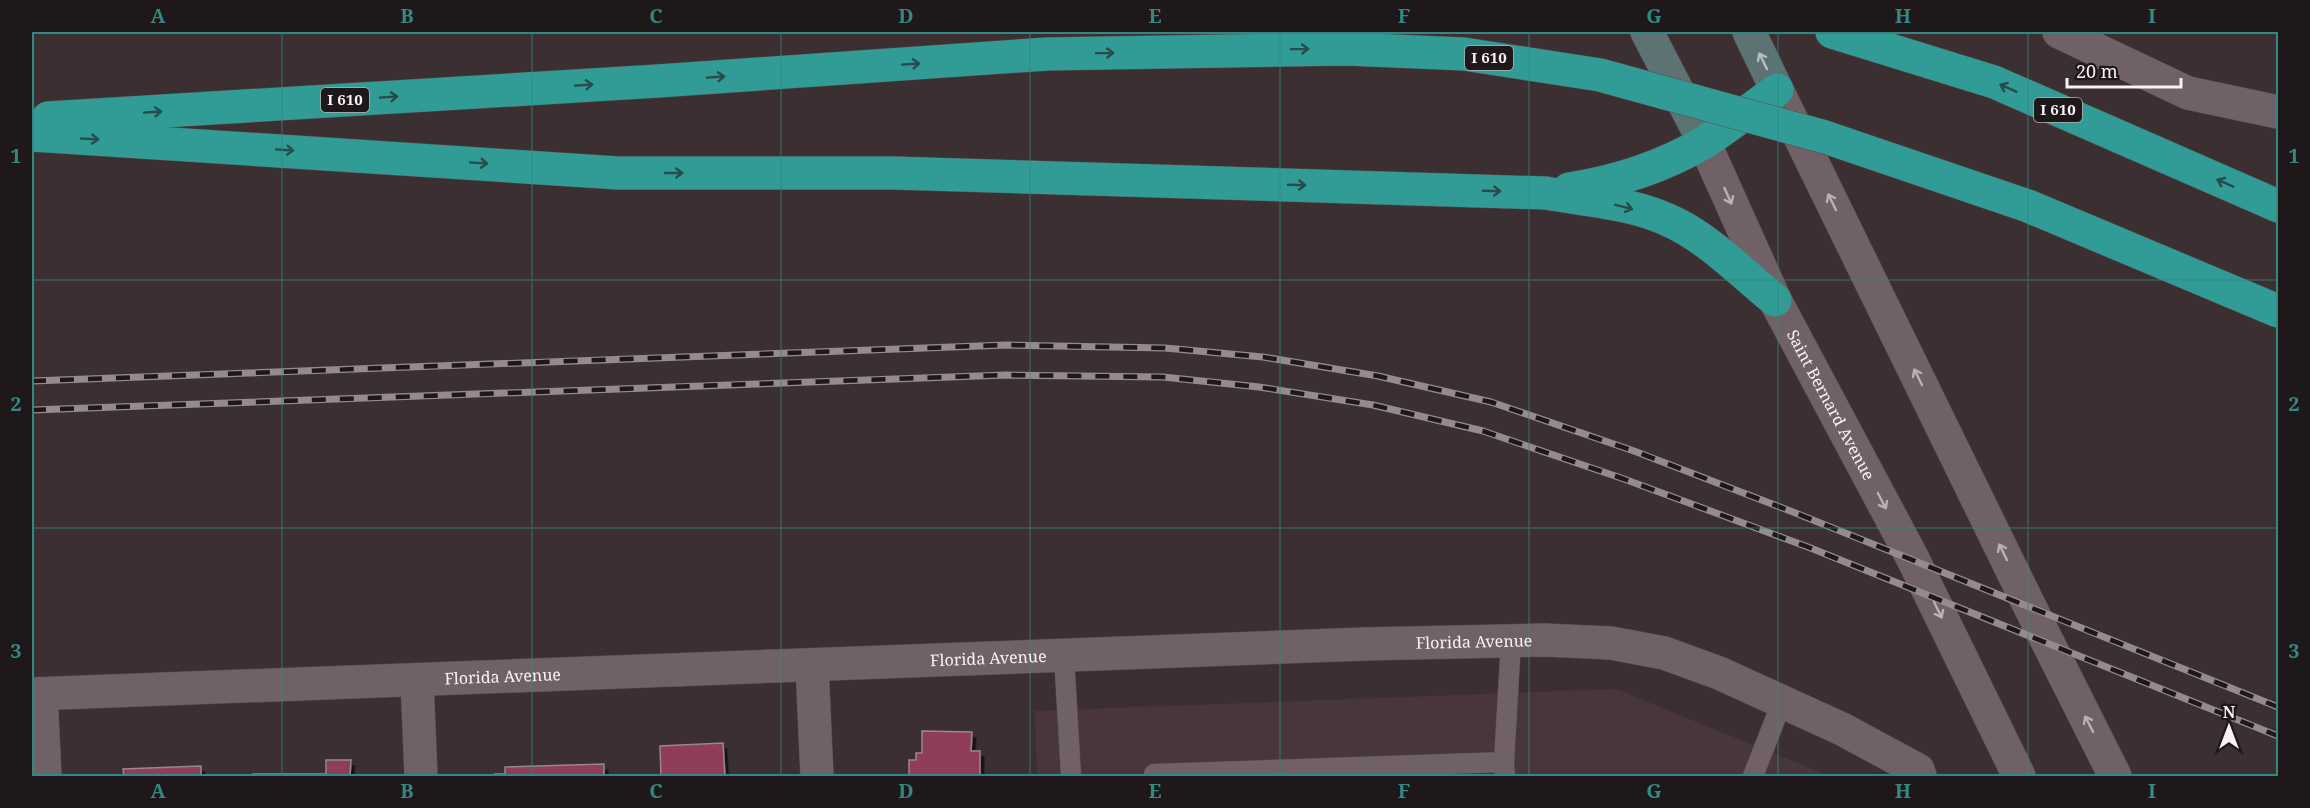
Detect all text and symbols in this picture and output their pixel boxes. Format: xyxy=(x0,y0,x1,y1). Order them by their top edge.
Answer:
text: A xyxy=(150,2,166,29)
text: B xyxy=(400,2,414,29)
text: C xyxy=(649,2,663,29)
text: D xyxy=(898,2,914,29)
text: E xyxy=(1148,2,1162,29)
text: F xyxy=(1398,2,1410,29)
text: G xyxy=(1646,2,1662,29)
text: H xyxy=(1895,2,1911,29)
text: I xyxy=(2148,2,2156,29)
one-way arrow xyxy=(1290,44,1310,55)
road number: I 610 xyxy=(1465,46,1513,70)
one-way arrow xyxy=(1095,47,1115,59)
scale bar xyxy=(2067,51,2181,89)
one-way arrow xyxy=(1757,52,1768,70)
one-way arrow xyxy=(900,58,920,69)
text: 20 m xyxy=(2076,59,2118,83)
one-way arrow xyxy=(706,71,726,82)
one-way arrow xyxy=(573,80,593,91)
one-way arrow xyxy=(1999,82,2017,93)
road number: I 610 xyxy=(321,88,369,112)
one-way arrow xyxy=(379,92,399,103)
road number: I 610 xyxy=(2034,98,2082,122)
one-way arrow xyxy=(142,106,162,117)
one-way arrow xyxy=(79,133,99,144)
text: 1 xyxy=(10,142,22,169)
text: 1 xyxy=(2288,142,2300,169)
one-way arrow xyxy=(274,145,294,156)
one-way arrow xyxy=(469,158,489,169)
one-way arrow xyxy=(663,167,683,179)
one-way arrow xyxy=(2216,177,2235,188)
one-way arrow xyxy=(1287,180,1307,191)
one-way arrow xyxy=(1482,186,1502,197)
one-way arrow xyxy=(1723,186,1734,204)
one-way arrow xyxy=(1826,194,1838,211)
one-way arrow xyxy=(1615,202,1634,214)
street label: Saint Bernard Avenue xyxy=(1782,326,1880,484)
one-way arrow xyxy=(1911,369,1923,387)
text: 2 xyxy=(10,390,22,417)
text: 2 xyxy=(2288,390,2300,417)
one-way arrow xyxy=(1877,491,1888,509)
one-way arrow xyxy=(1997,544,2009,562)
one-way arrow xyxy=(1933,601,1945,619)
street label: Florida Avenue xyxy=(1416,629,1533,654)
text: 3 xyxy=(10,637,22,664)
text: 3 xyxy=(2288,637,2300,664)
street label: Florida Avenue xyxy=(930,645,1047,671)
street label: Florida Avenue xyxy=(444,663,561,690)
north arrow xyxy=(2199,697,2259,757)
text: N xyxy=(2223,701,2236,723)
one-way arrow xyxy=(2083,716,2094,734)
text: A xyxy=(150,777,166,804)
text: B xyxy=(400,777,414,804)
text: C xyxy=(649,777,663,804)
text: D xyxy=(898,777,914,804)
text: E xyxy=(1148,777,1162,804)
text: F xyxy=(1398,777,1410,804)
text: G xyxy=(1646,777,1662,804)
text: H xyxy=(1895,777,1911,804)
text: I xyxy=(2148,777,2156,804)

